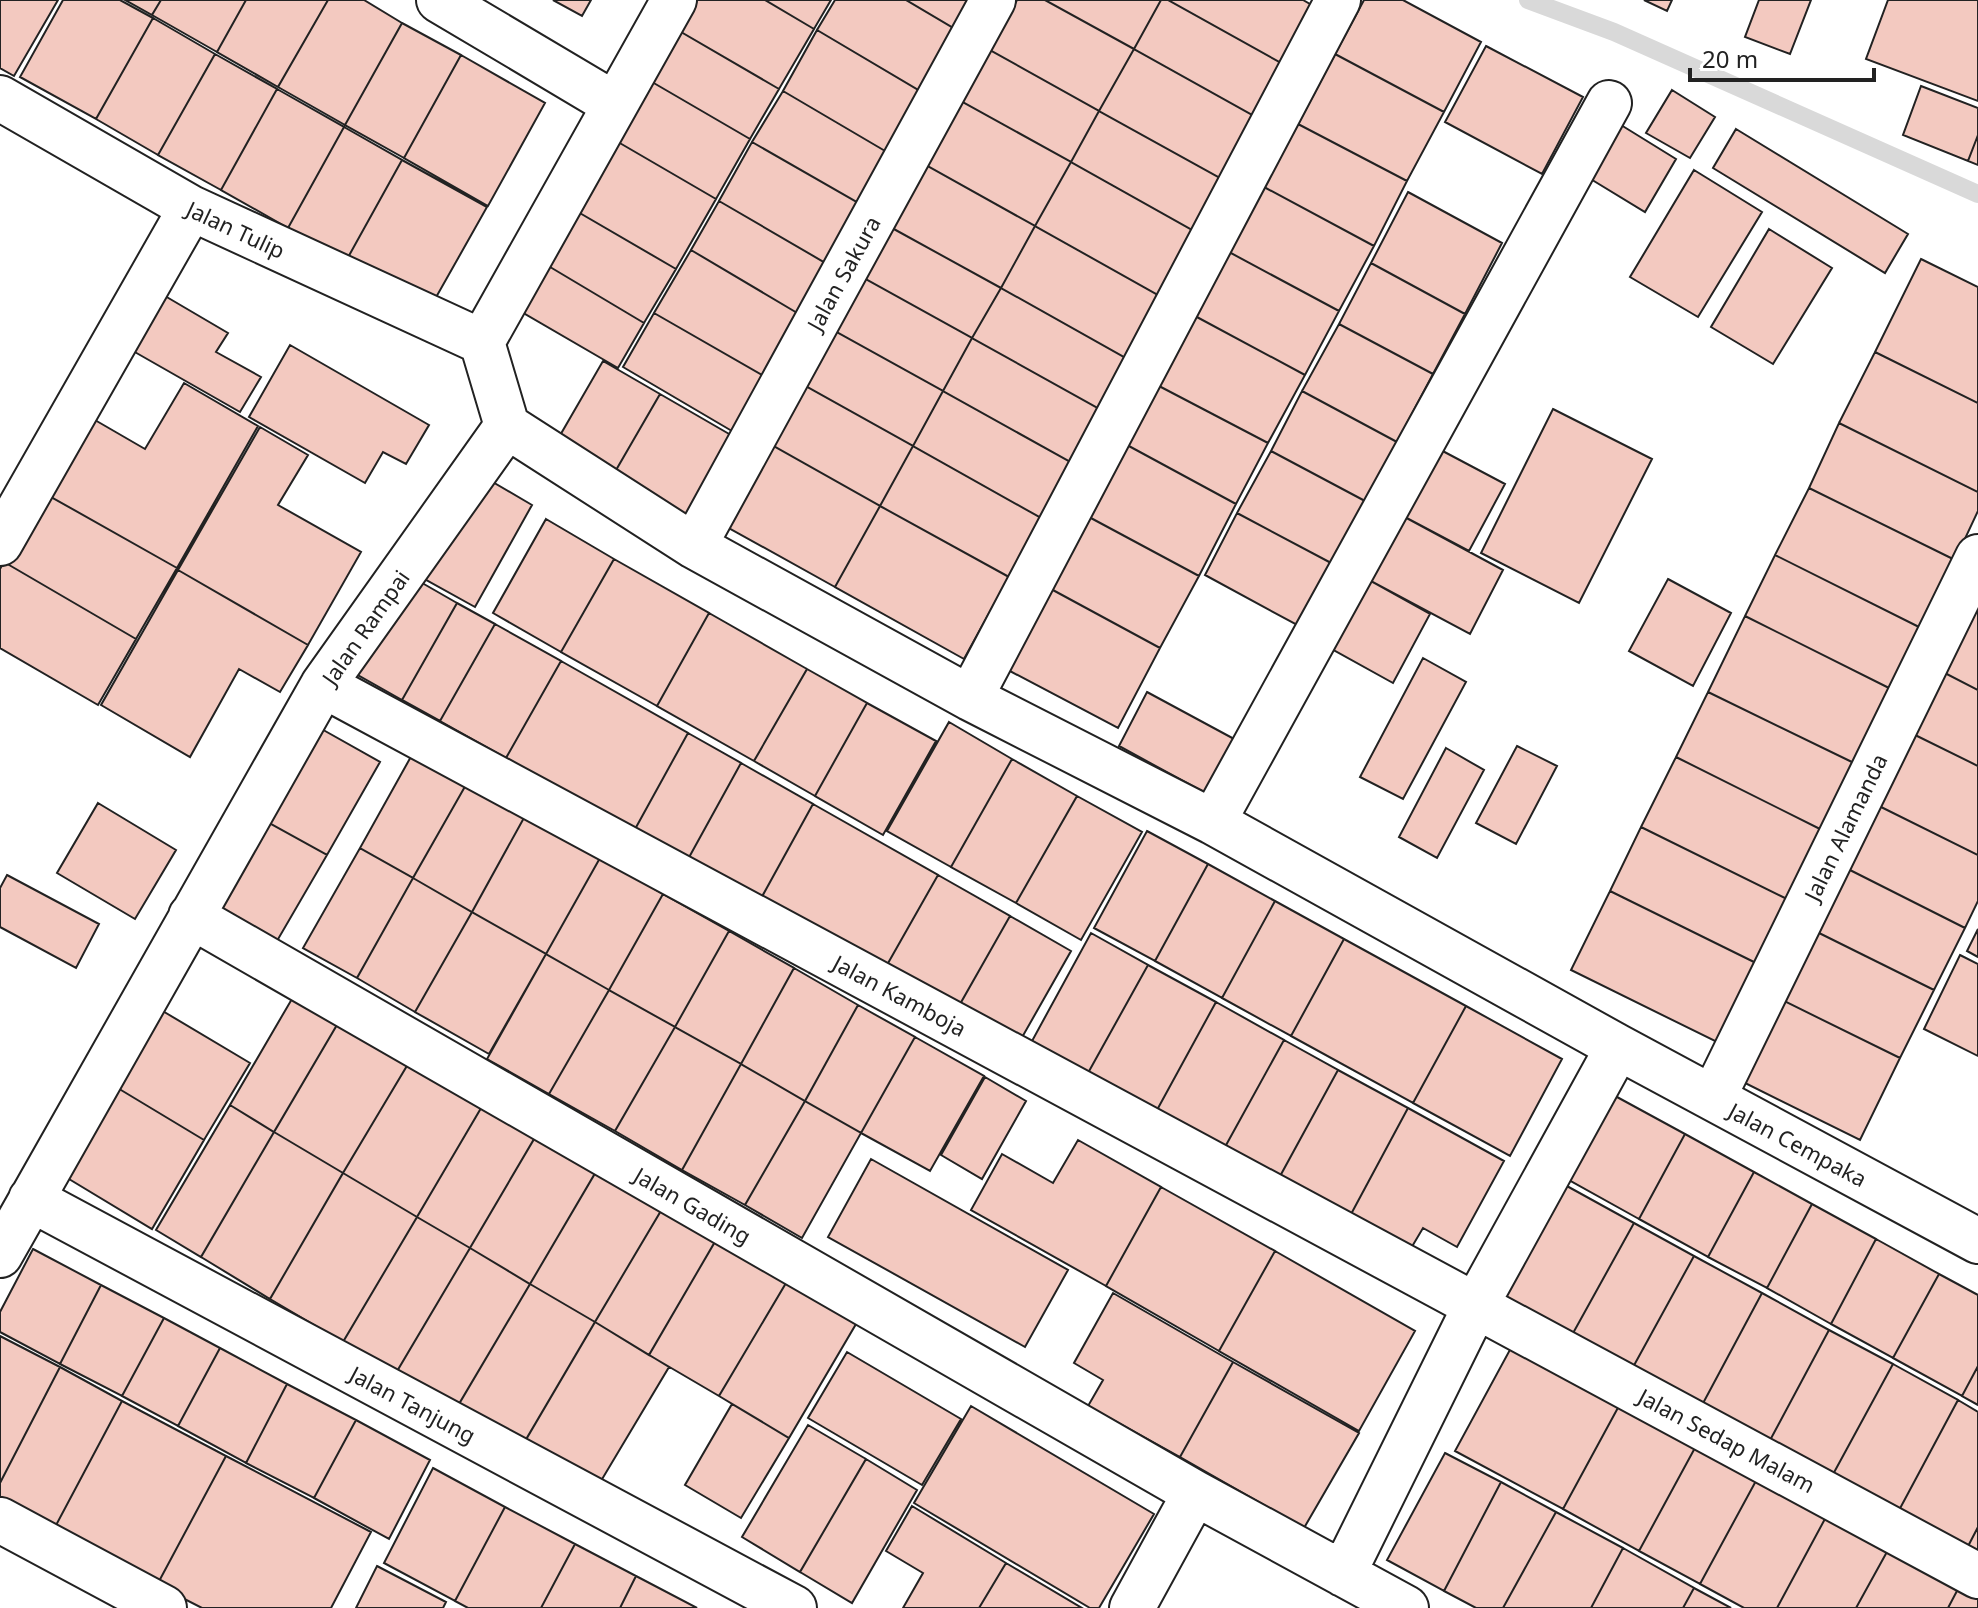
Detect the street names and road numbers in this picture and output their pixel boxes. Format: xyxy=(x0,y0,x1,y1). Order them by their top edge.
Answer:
street label: Jalan Tulip xyxy=(180,192,290,265)
street label: Jalan Sakura xyxy=(798,210,887,337)
street label: Jalan Rampai xyxy=(313,564,416,692)
street label: Jalan Alamanda xyxy=(1796,748,1894,907)
street label: Jalan Kamboja xyxy=(826,946,972,1043)
street label: Jalan Cempaka xyxy=(1722,1094,1872,1193)
street label: Jalan Gading xyxy=(627,1158,757,1251)
street label: Jalan Tanjung xyxy=(343,1357,481,1450)
street label: Jalan Sedap Malam xyxy=(1632,1380,1821,1499)

